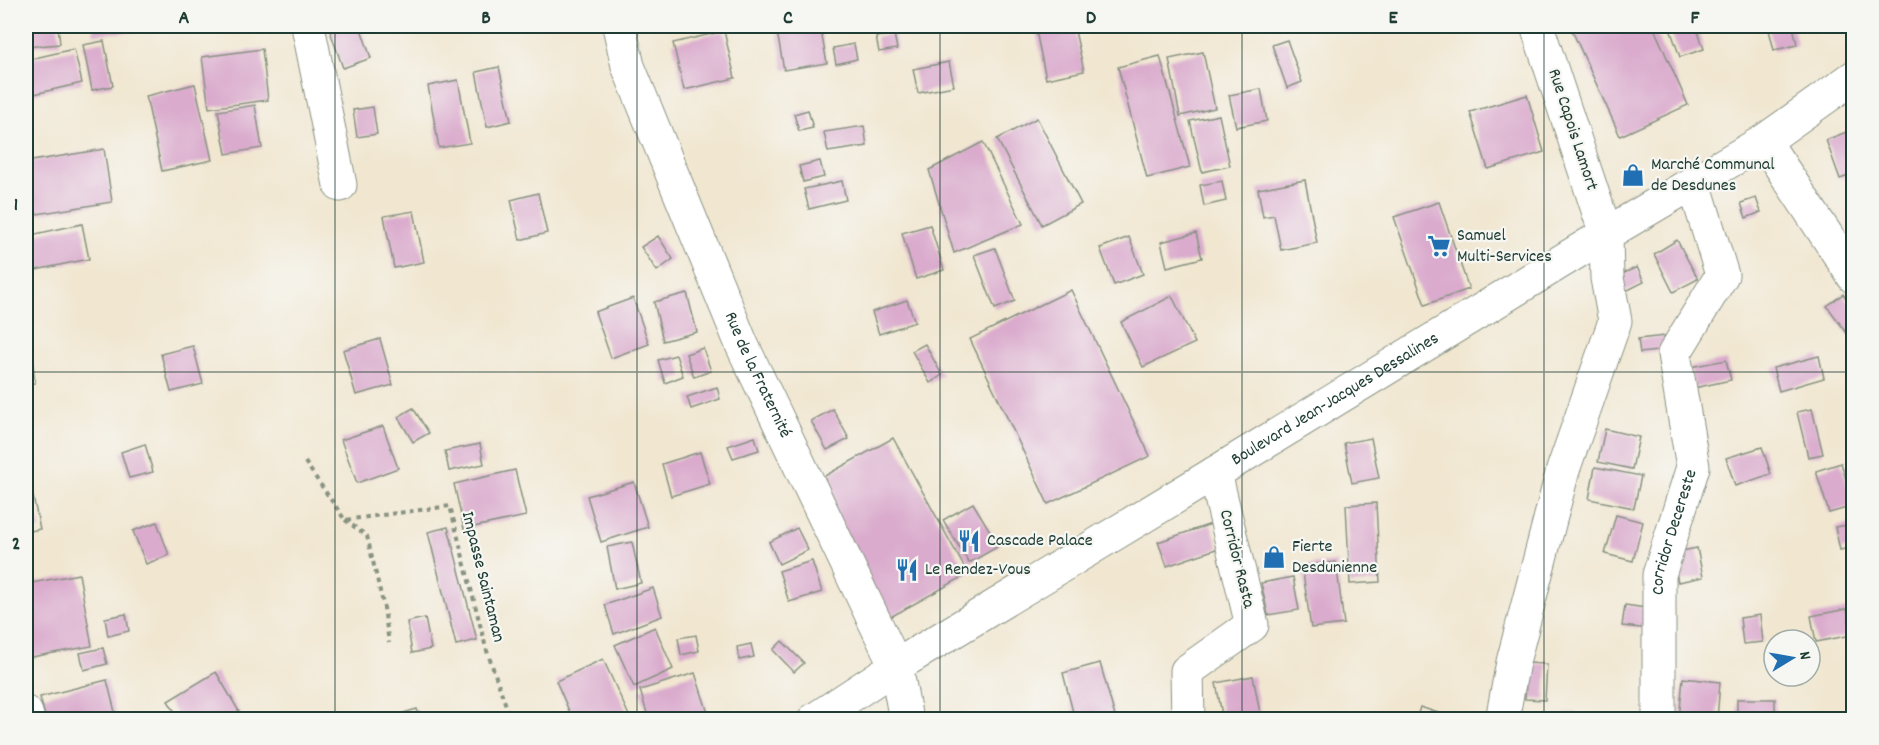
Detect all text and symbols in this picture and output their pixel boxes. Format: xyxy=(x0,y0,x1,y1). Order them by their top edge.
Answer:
text: A xyxy=(179,5,190,33)
text: B xyxy=(481,5,491,33)
text: C xyxy=(783,5,793,33)
text: D xyxy=(1086,5,1097,33)
text: E xyxy=(1388,5,1398,33)
text: F xyxy=(1691,5,1701,33)
street label: Rue Capois Lamort xyxy=(1541,66,1604,194)
place label: Marché Communal de Desdunes xyxy=(1651,153,1775,199)
shop icon: Marché Communal de Desdunes xyxy=(1620,162,1646,188)
text: 1 xyxy=(14,192,18,220)
place label: Samuel Multi-Services xyxy=(1457,224,1552,270)
supermarket icon: Samuel Multi-Services xyxy=(1426,233,1452,259)
street label: Rue de la Fraternité xyxy=(717,308,797,442)
street label: Boulevard Jean-Jacques Dessalines xyxy=(1227,326,1444,472)
street label: Corridor Decereste xyxy=(1646,466,1704,595)
street label: Corridor Rasta xyxy=(1212,507,1260,611)
street label: Impasse Saintaman xyxy=(454,509,510,645)
restaurant icon: Cascade Palace xyxy=(956,528,982,554)
place label: Cascade Palace xyxy=(987,529,1093,554)
text: 2 xyxy=(12,531,20,559)
place label: Fierte Desdunienne xyxy=(1292,535,1377,581)
shop icon: Fierte Desdunienne xyxy=(1261,544,1287,570)
restaurant icon: Le Rendez-Vous xyxy=(894,557,920,583)
place label: Le Rendez-Vous xyxy=(925,558,1031,583)
north arrow xyxy=(1762,628,1822,688)
text: N xyxy=(1792,650,1816,662)

